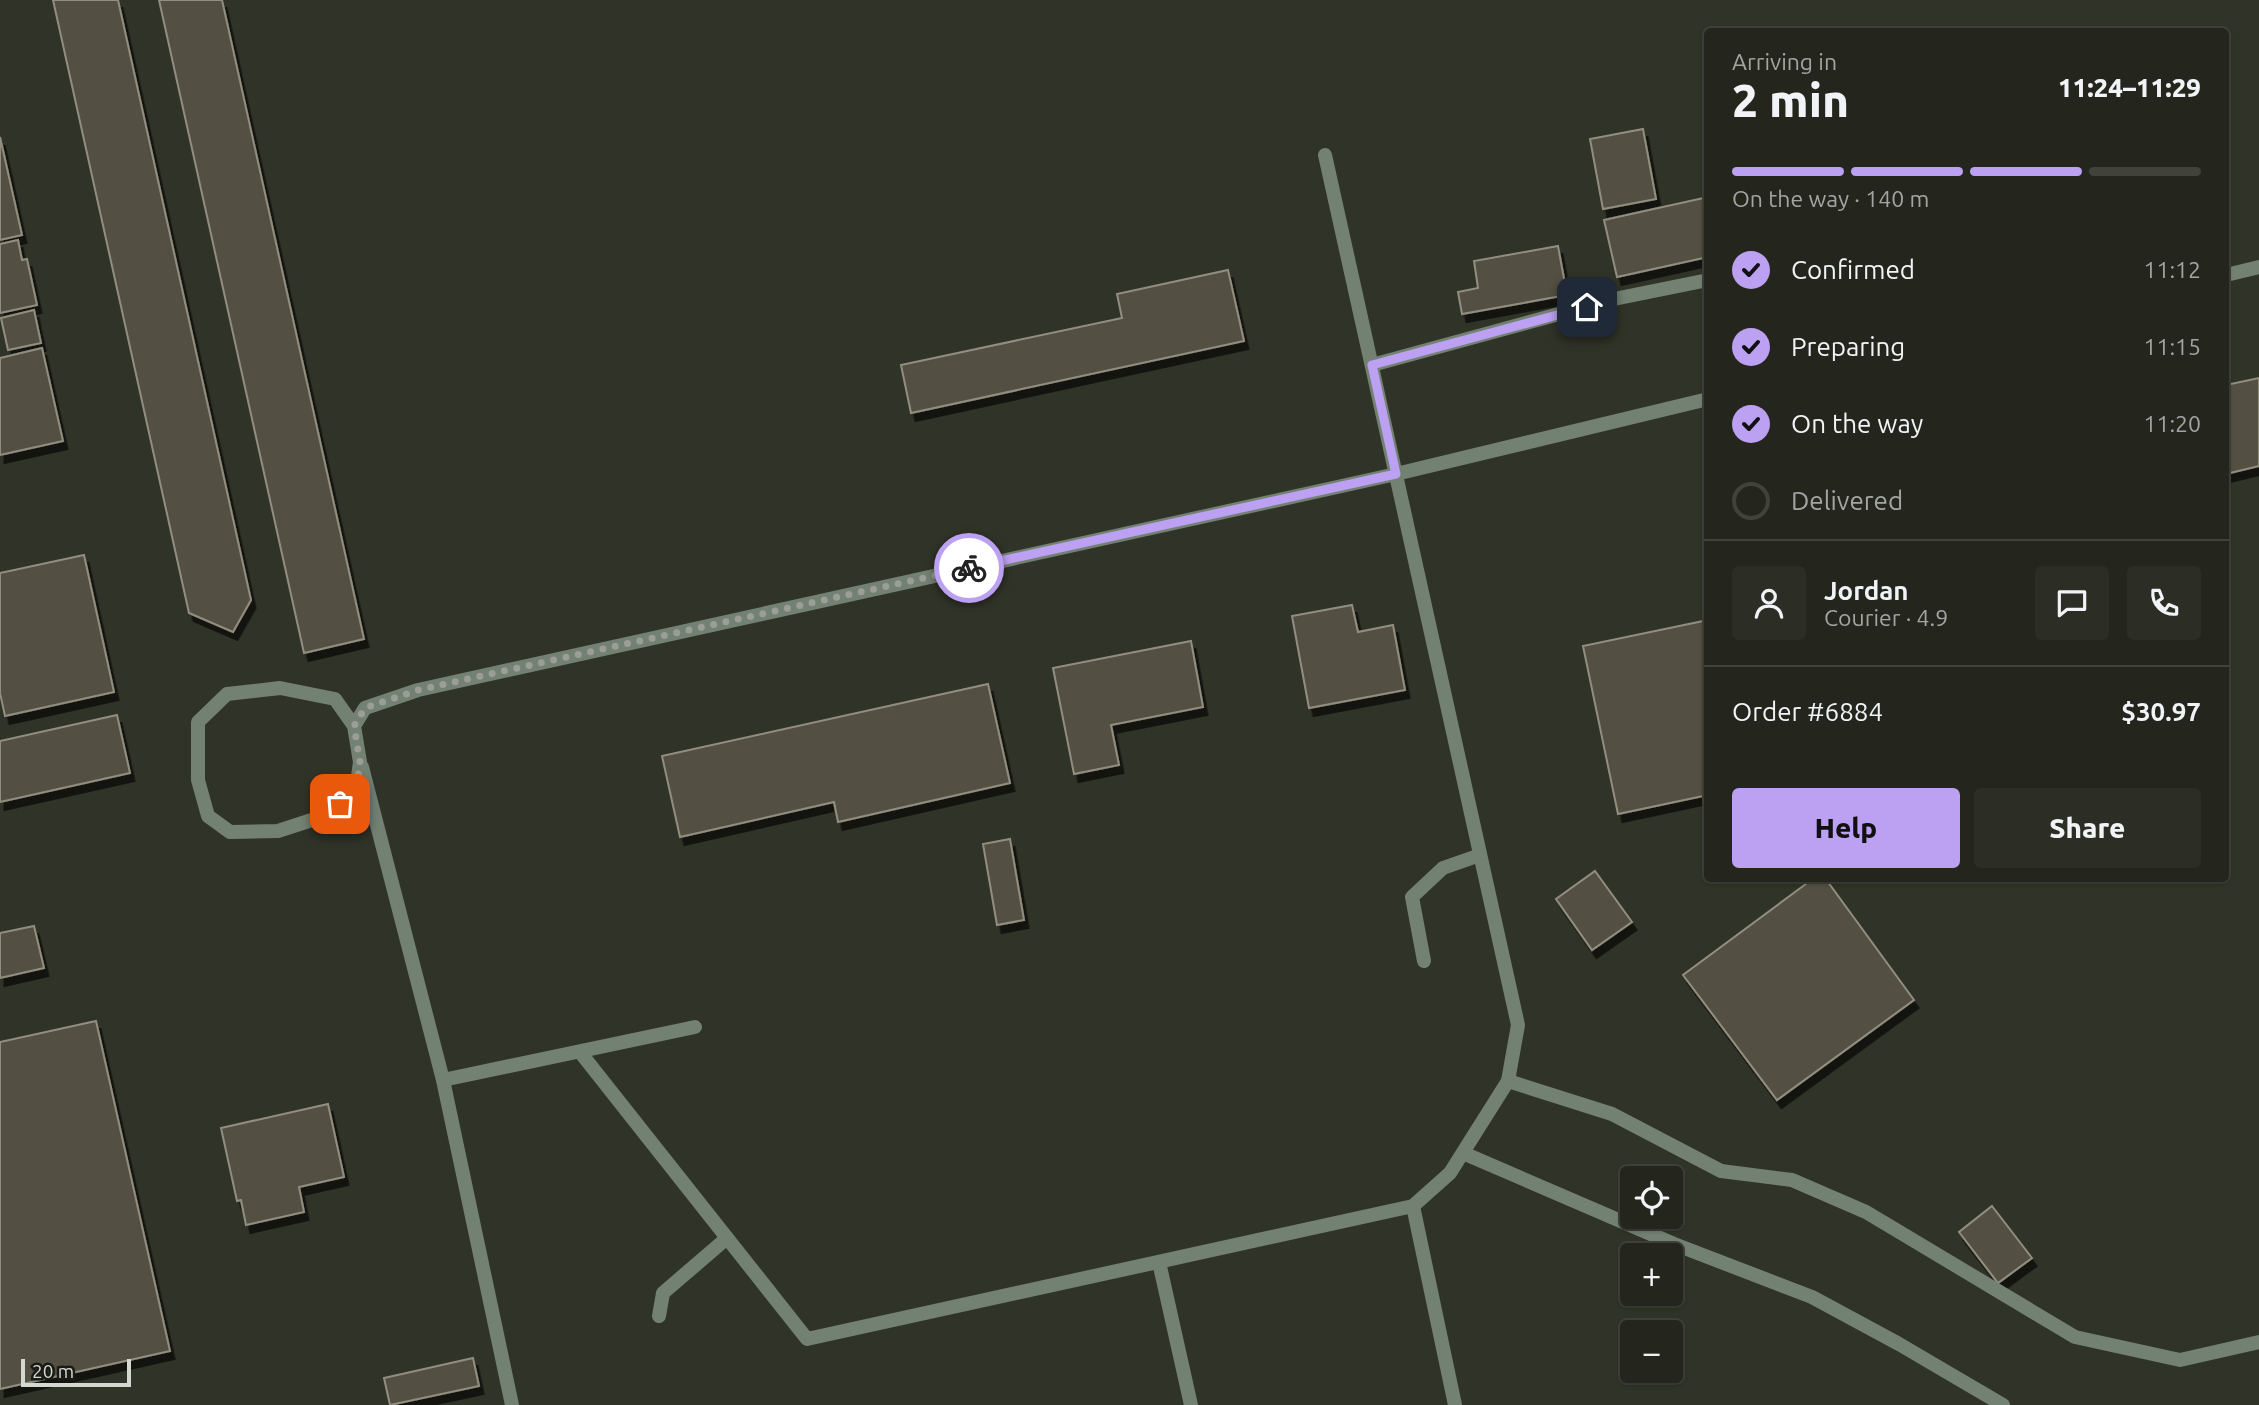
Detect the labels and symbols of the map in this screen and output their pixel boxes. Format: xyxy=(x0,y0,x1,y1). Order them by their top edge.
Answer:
pin xyxy=(1557,277,1617,337)
courier xyxy=(934,533,1004,603)
pin xyxy=(310,774,370,834)
scale bar xyxy=(21,1356,131,1388)

